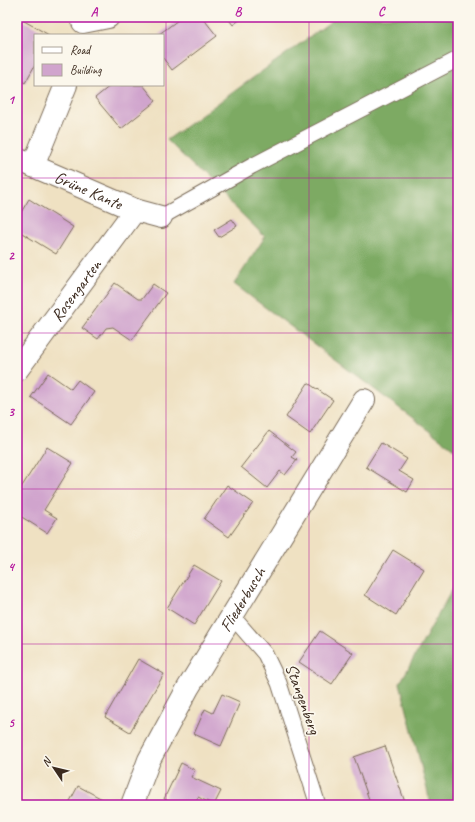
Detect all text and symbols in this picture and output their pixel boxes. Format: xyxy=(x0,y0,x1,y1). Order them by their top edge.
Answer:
text: A xyxy=(91,4,99,20)
text: B xyxy=(235,4,243,20)
text: C xyxy=(378,4,386,20)
legend xyxy=(34,34,164,86)
text: Road xyxy=(70,42,92,58)
text: Building xyxy=(70,62,102,78)
text: 1 xyxy=(8,92,16,108)
street label: Grüne Kante xyxy=(52,166,127,214)
text: 2 xyxy=(8,248,15,264)
street label: Rosengarten xyxy=(46,254,106,326)
text: 3 xyxy=(8,404,15,420)
text: 4 xyxy=(8,559,16,575)
street label: Fliederbusch xyxy=(215,562,270,635)
street label: Stangenberg xyxy=(281,661,326,738)
text: 5 xyxy=(8,715,15,731)
north arrow xyxy=(34,748,74,788)
text: N xyxy=(38,754,55,769)

